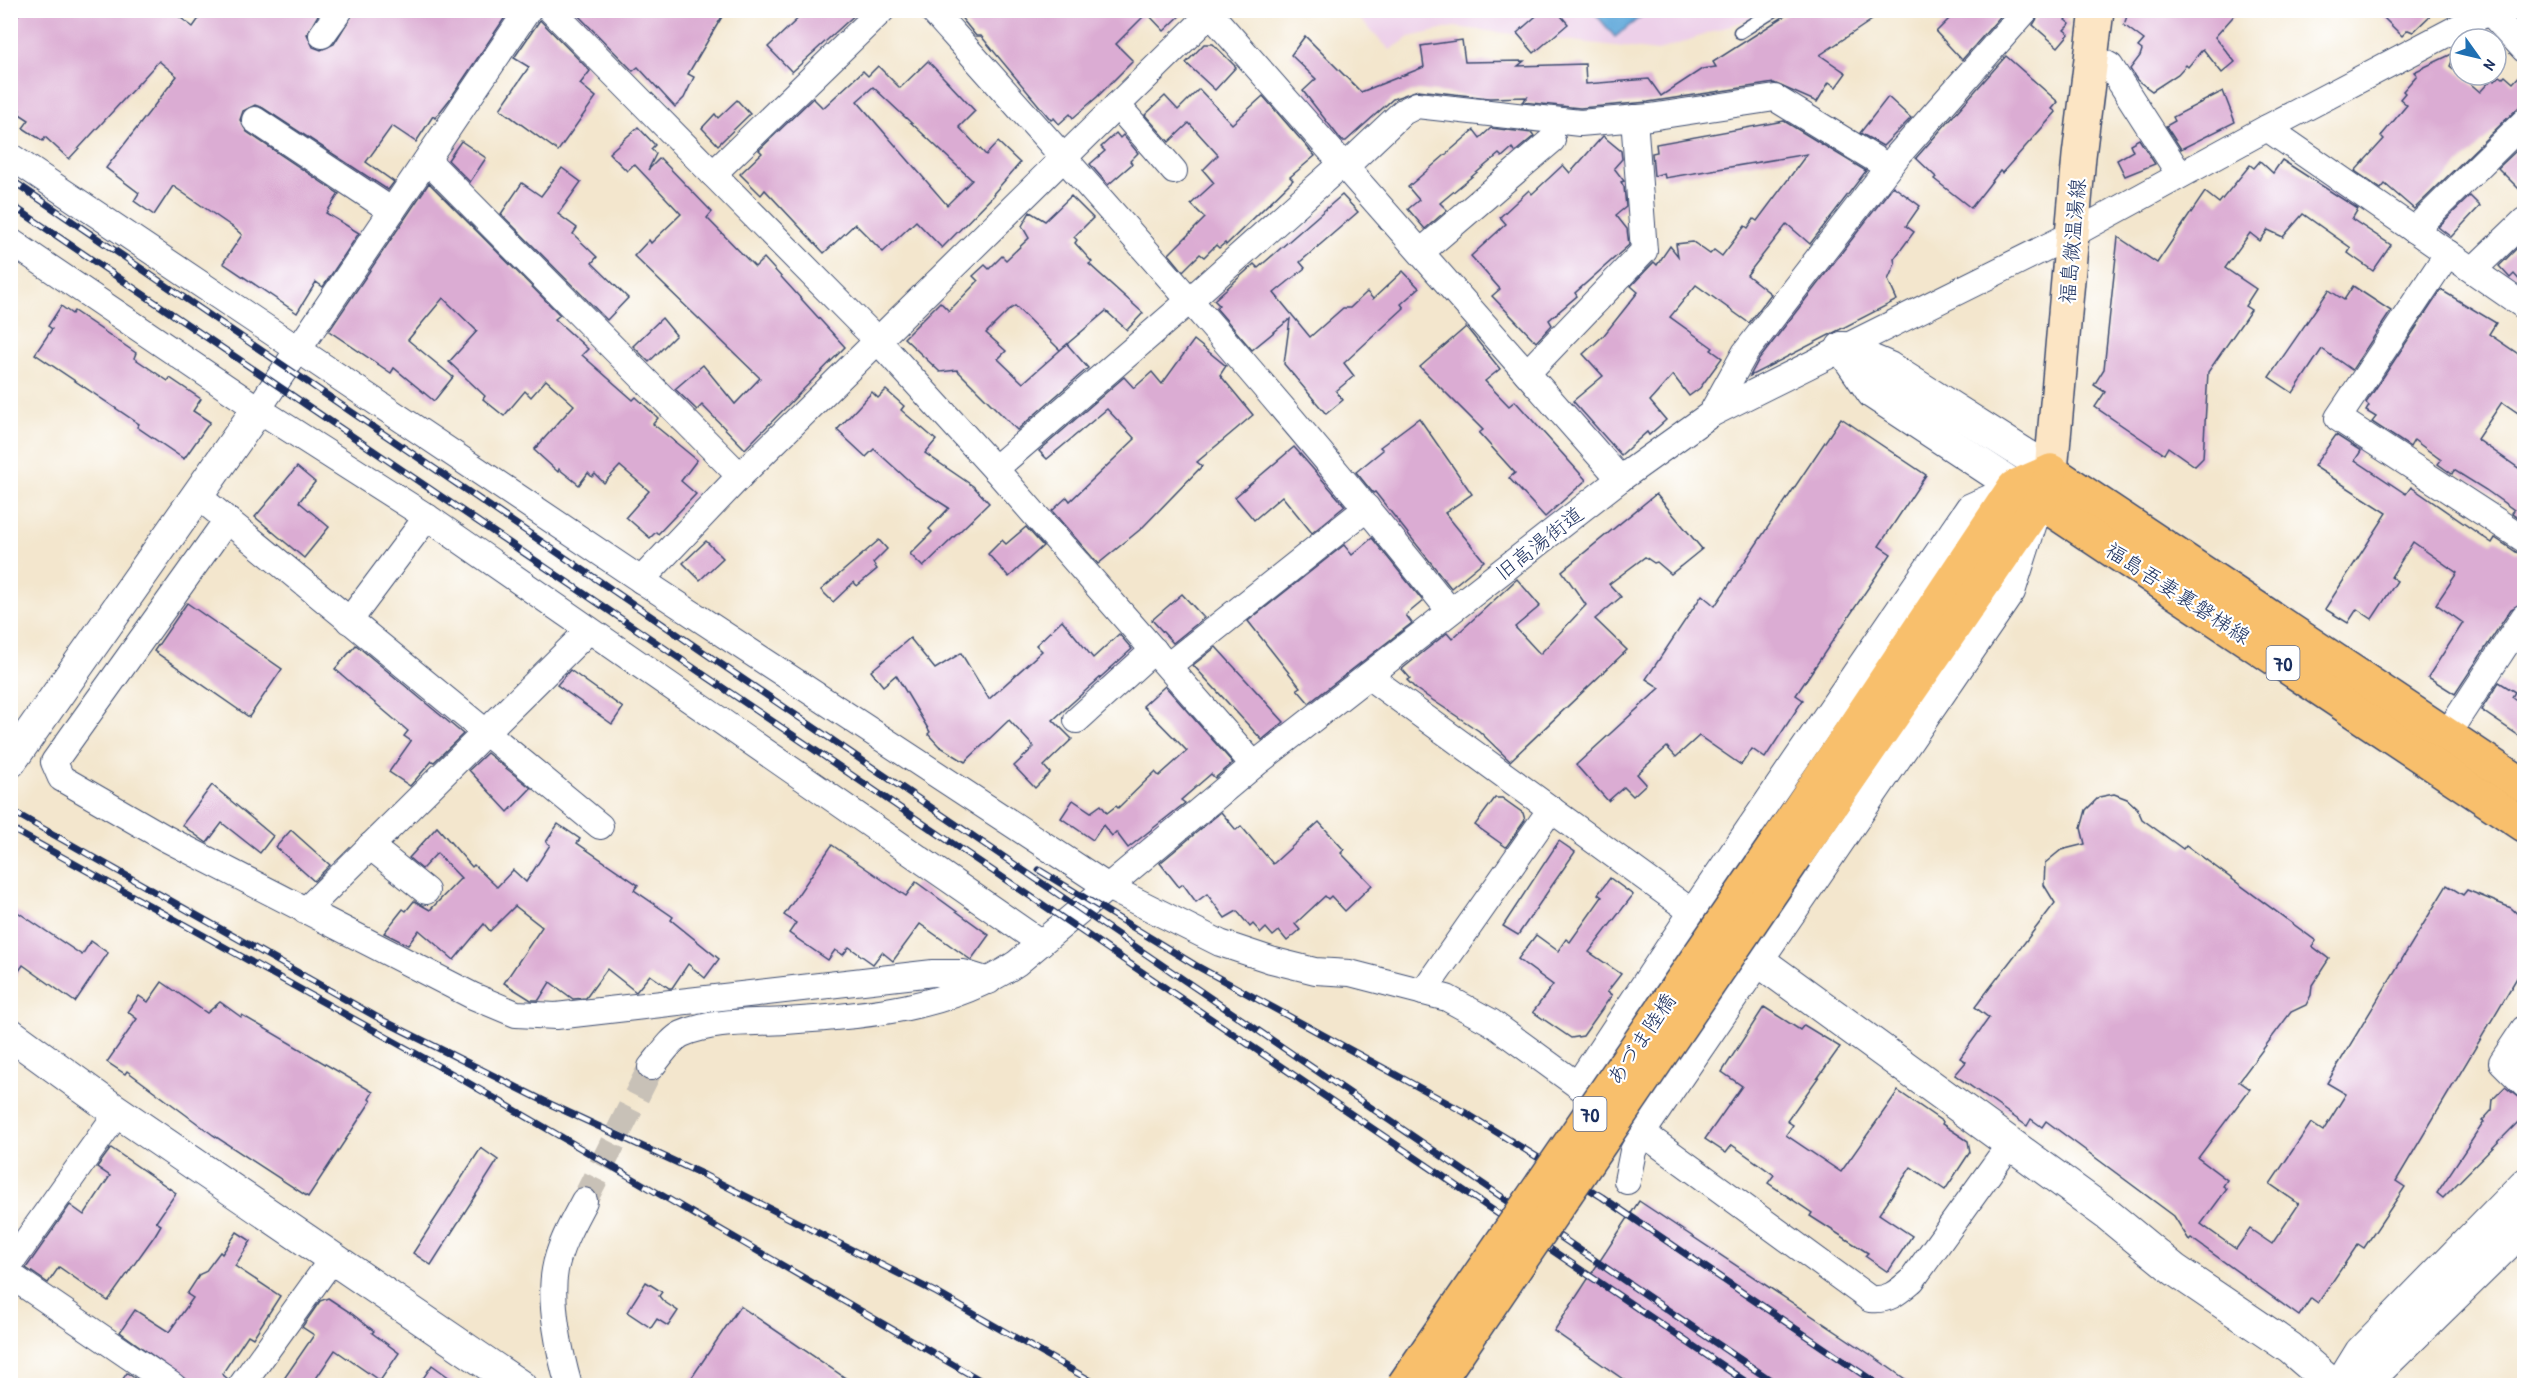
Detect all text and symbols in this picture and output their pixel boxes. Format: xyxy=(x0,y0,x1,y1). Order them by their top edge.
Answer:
north arrow xyxy=(2448,27,2508,87)
text: N xyxy=(2479,56,2502,75)
street label: 福島微温湯線 xyxy=(2052,177,2092,305)
street label: 旧高湯街道 xyxy=(1489,499,1589,587)
street label: 福島吾妻裏磐梯線 xyxy=(2100,535,2256,651)
road number: 70 xyxy=(2266,646,2300,680)
street label: あづま陸橋 xyxy=(1600,987,1682,1091)
road number: 70 xyxy=(1574,1097,1606,1131)

